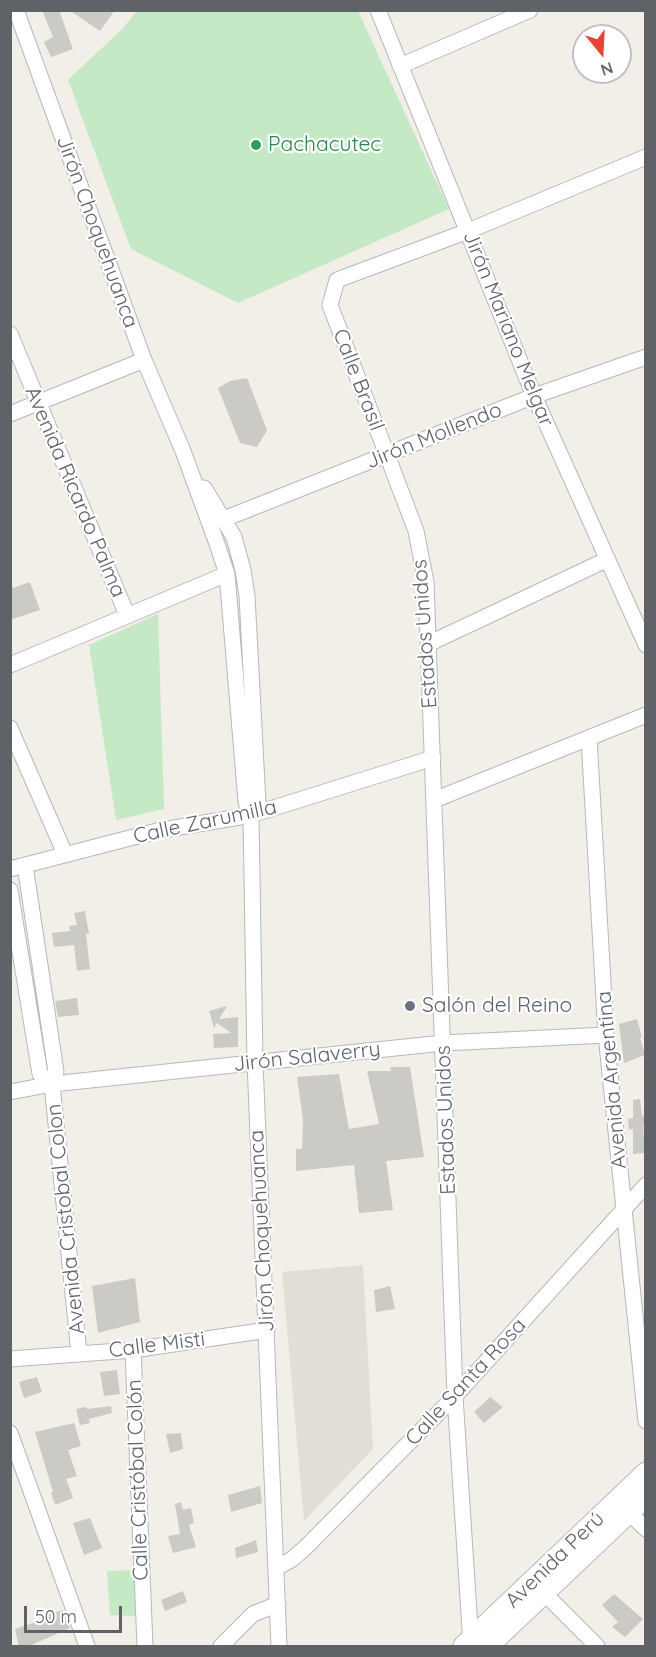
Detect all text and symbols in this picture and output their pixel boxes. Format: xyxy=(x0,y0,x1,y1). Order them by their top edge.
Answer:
north arrow xyxy=(572,24,632,84)
text: N xyxy=(598,58,616,81)
place label: Pachacutec xyxy=(268,132,381,158)
street label: Jirón Choquehuanca xyxy=(51,133,143,331)
marker: Pachacutec xyxy=(249,138,263,152)
street label: Jirón Mariano Melgar xyxy=(457,228,559,430)
street label: Calle Brasil xyxy=(327,326,389,434)
street label: Avenida Ricardo Palma xyxy=(19,383,131,601)
street label: Jirón Mollendo xyxy=(362,397,506,475)
street label: Estados Unidos xyxy=(407,559,443,709)
street label: Calle Zarumilla xyxy=(131,795,279,849)
street label: Avenida Argentina xyxy=(592,990,632,1170)
place label: Salón del Reino xyxy=(422,993,572,1019)
marker: Salón del Reino xyxy=(403,999,417,1013)
street label: Jirón Salaverry xyxy=(232,1037,382,1077)
street label: Estados Unidos xyxy=(431,1045,461,1195)
street label: Avenida Cristobal Colon xyxy=(41,1103,91,1335)
street label: Jirón Choquehuanca xyxy=(244,1129,280,1333)
street label: Calle Santa Rosa xyxy=(400,1313,532,1451)
street label: Calle Misti xyxy=(107,1327,207,1363)
street label: Calle Cristóbal Colón xyxy=(122,1379,154,1581)
street label: Avenida Perú xyxy=(500,1507,610,1613)
scale bar xyxy=(27,1594,124,1632)
text: 50 m xyxy=(35,1605,77,1628)

